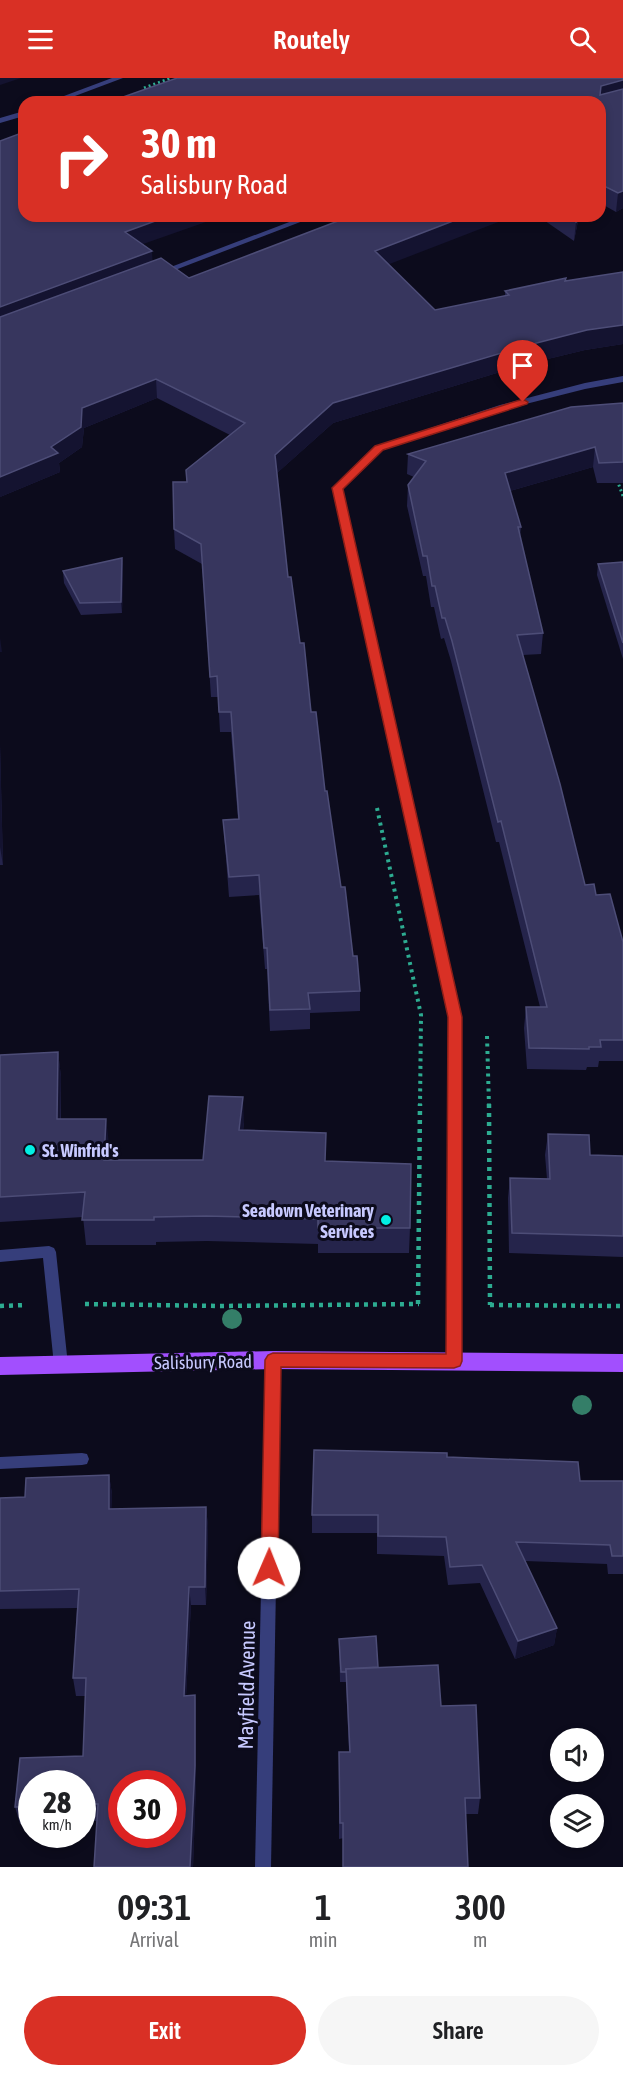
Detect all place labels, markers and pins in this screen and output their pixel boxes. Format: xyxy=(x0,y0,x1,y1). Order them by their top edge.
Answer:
pin xyxy=(497,340,548,402)
place label: St. Winfrid's xyxy=(42,1140,119,1161)
marker: St. Winfrid's xyxy=(23,1143,37,1157)
place label: Seadown Veterinary Services xyxy=(242,1200,375,1242)
marker: Seadown Veterinary Services xyxy=(379,1213,393,1227)

